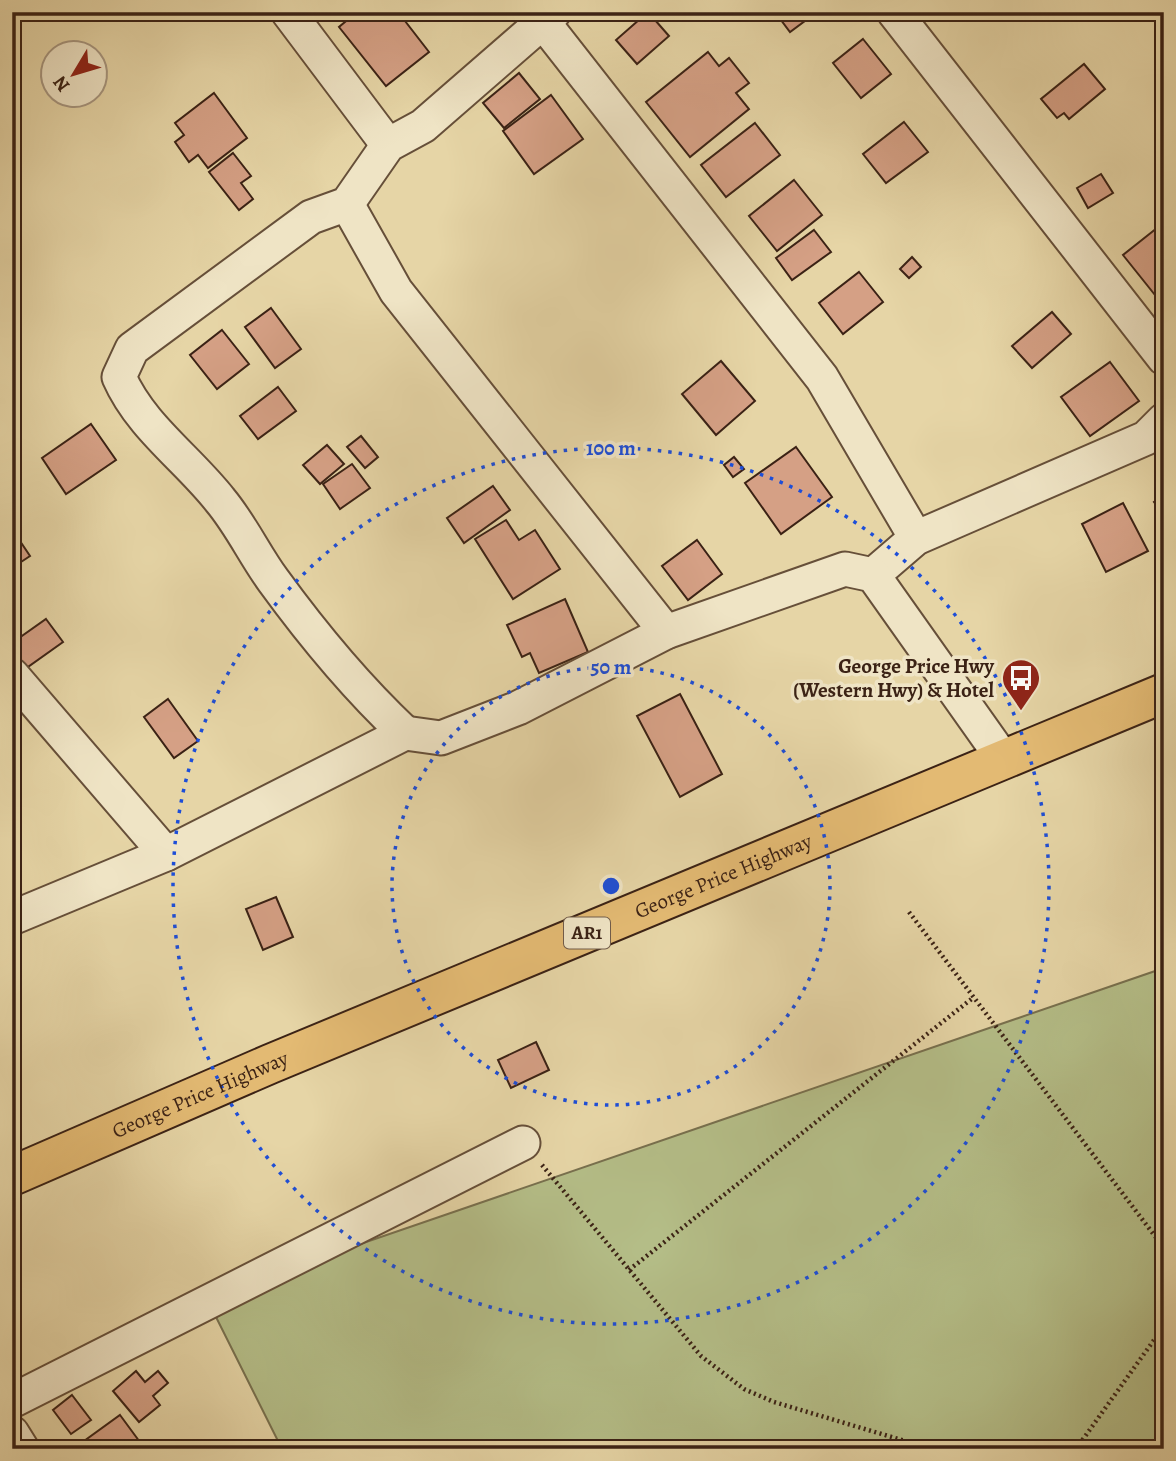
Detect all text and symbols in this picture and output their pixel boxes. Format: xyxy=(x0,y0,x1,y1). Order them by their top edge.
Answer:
north arrow xyxy=(38,38,108,108)
text: N xyxy=(47,70,76,97)
text: 100 m xyxy=(586,434,636,462)
place label: George Price Hwy (Western Hwy) & Hotel xyxy=(793,652,995,704)
text: 50 m xyxy=(591,653,632,681)
bus stop icon: George Price Hwy (Western Hwy) & Hotel xyxy=(1000,657,1042,712)
street label: George Price Highway xyxy=(630,826,817,925)
centre of rings xyxy=(599,874,623,898)
road number: AR1 xyxy=(564,917,610,948)
street label: George Price Highway xyxy=(108,1044,293,1145)

